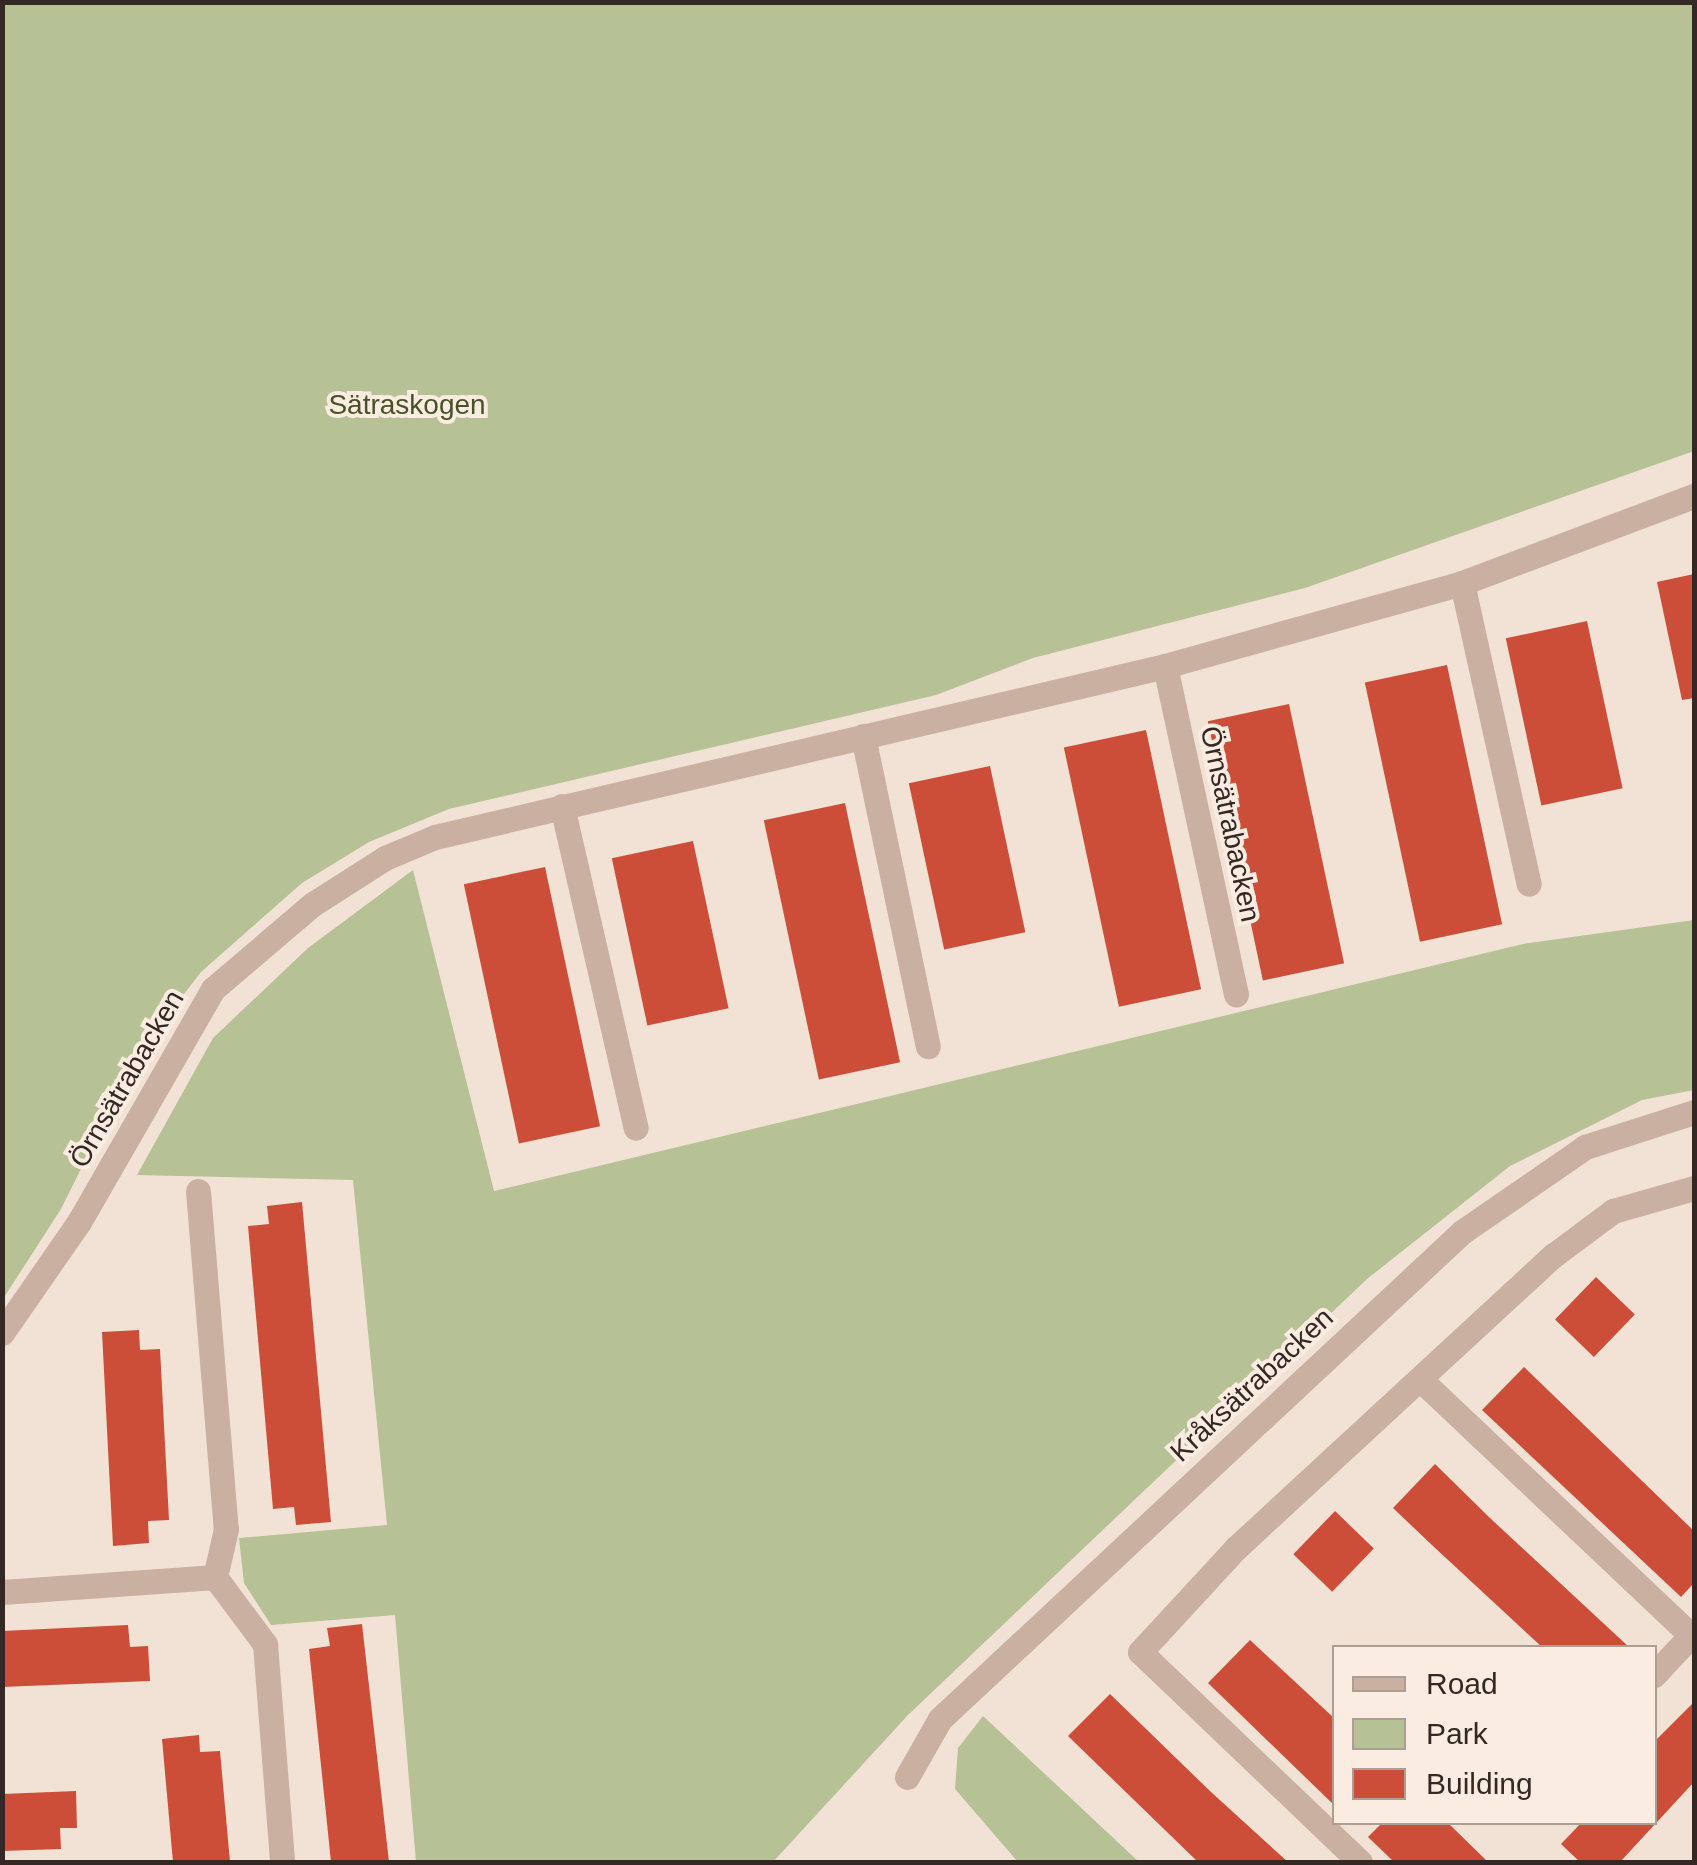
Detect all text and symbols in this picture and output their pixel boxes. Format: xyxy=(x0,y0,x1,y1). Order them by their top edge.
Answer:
park label: Sätraskogen xyxy=(328,388,486,422)
street label: Örnsätrabacken xyxy=(1193,723,1267,925)
street label: Örnsätrabacken xyxy=(63,984,191,1174)
street label: Kråksätrabacken xyxy=(1164,1301,1340,1469)
legend xyxy=(1332,1645,1657,1825)
text: Road xyxy=(1426,1667,1498,1700)
text: Park xyxy=(1426,1717,1488,1750)
text: Building xyxy=(1426,1767,1533,1800)

